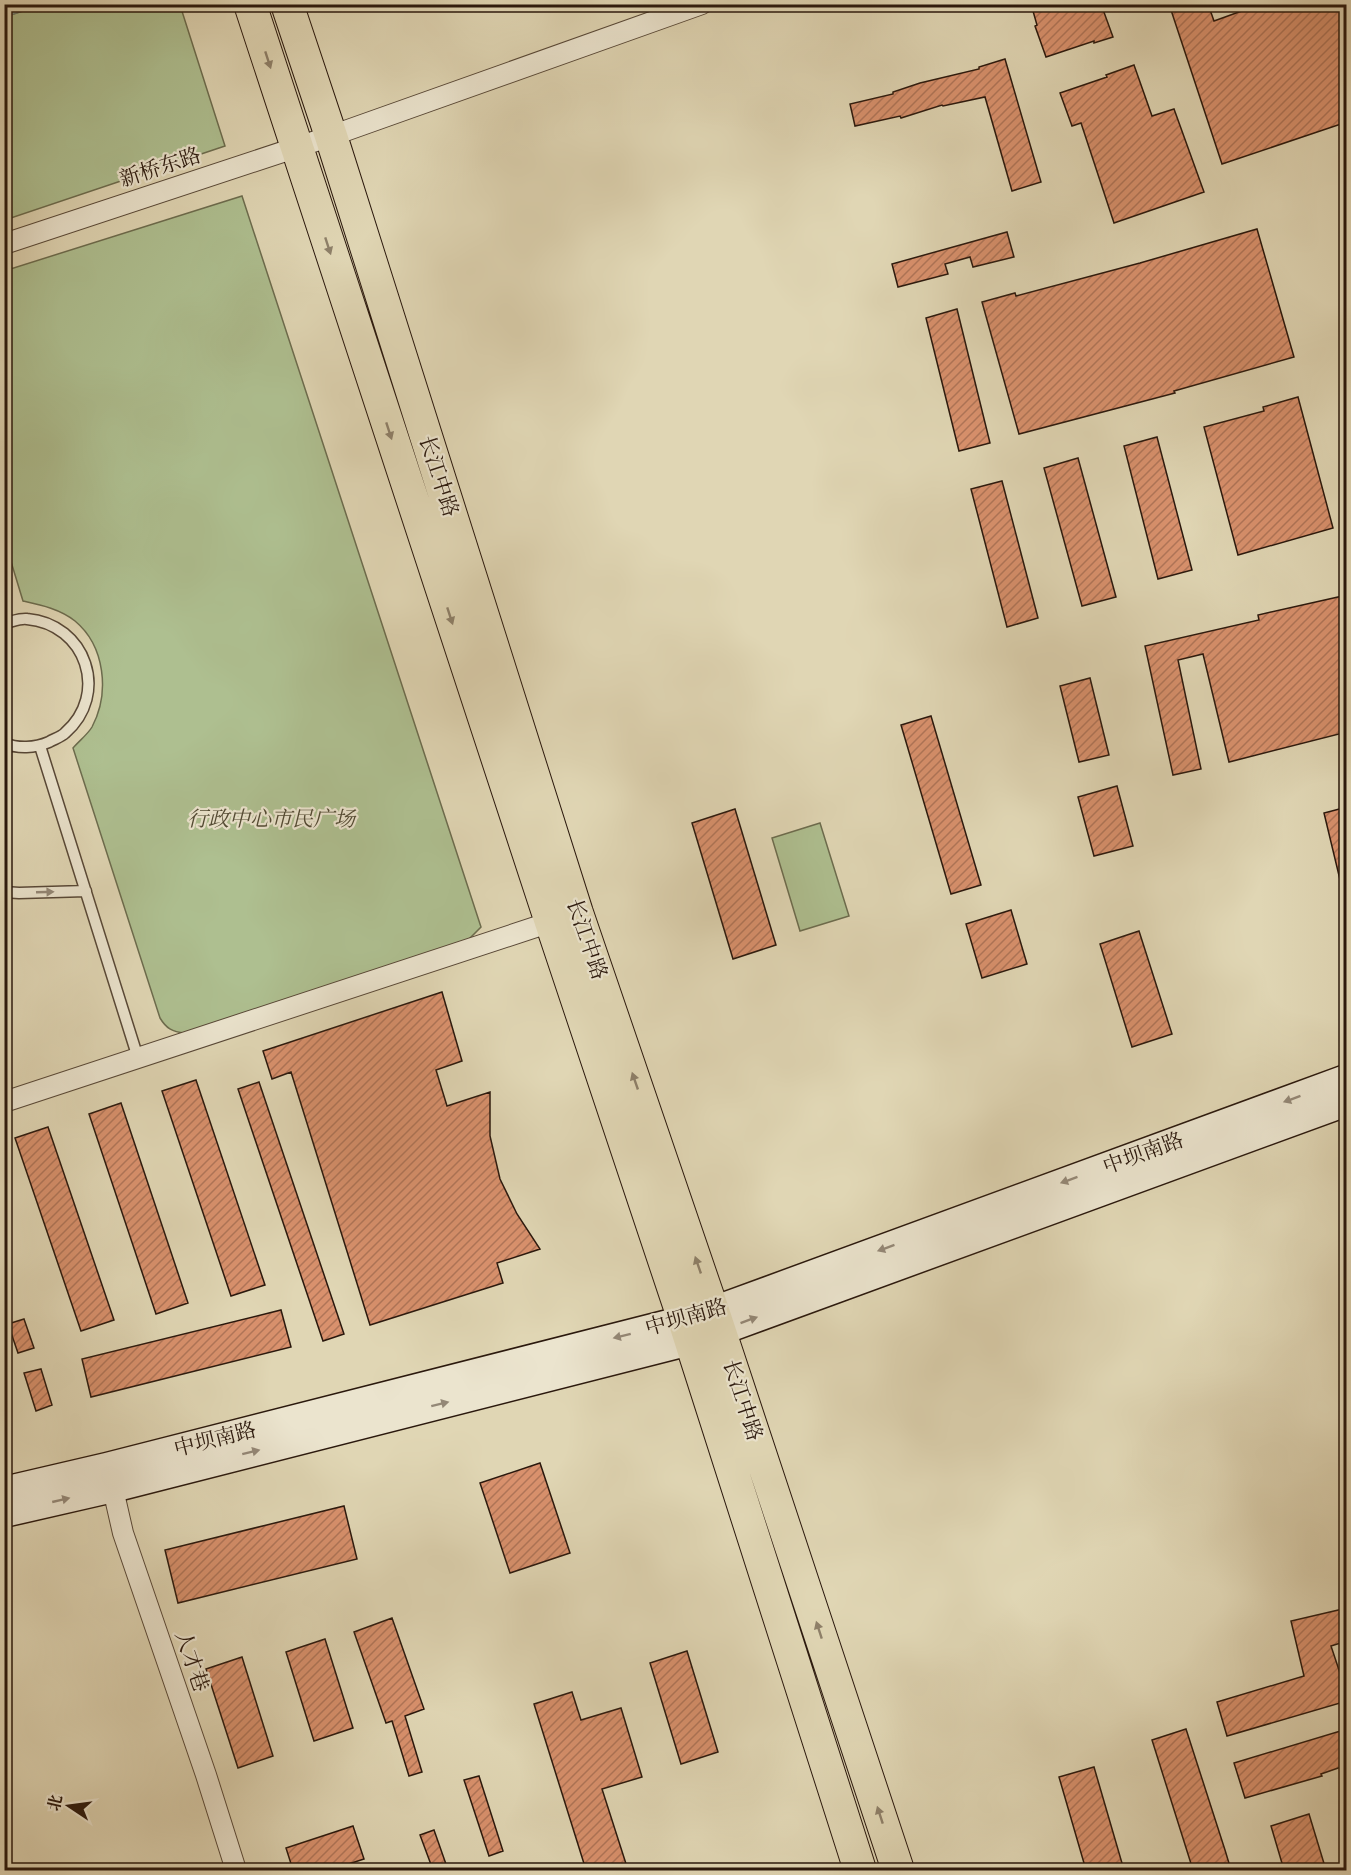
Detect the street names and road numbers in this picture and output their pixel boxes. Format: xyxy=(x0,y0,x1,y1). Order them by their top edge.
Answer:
street label: 新桥东路 xyxy=(116,143,204,193)
street label: 长江中路 xyxy=(413,432,463,520)
street label: 长江中路 xyxy=(560,895,612,983)
street label: 中坝南路 xyxy=(1099,1127,1187,1181)
street label: 中坝南路 xyxy=(642,1294,730,1342)
street label: 长江中路 xyxy=(717,1356,767,1444)
street label: 中坝南路 xyxy=(171,1417,259,1463)
street label: 人才巷 xyxy=(169,1627,214,1695)

